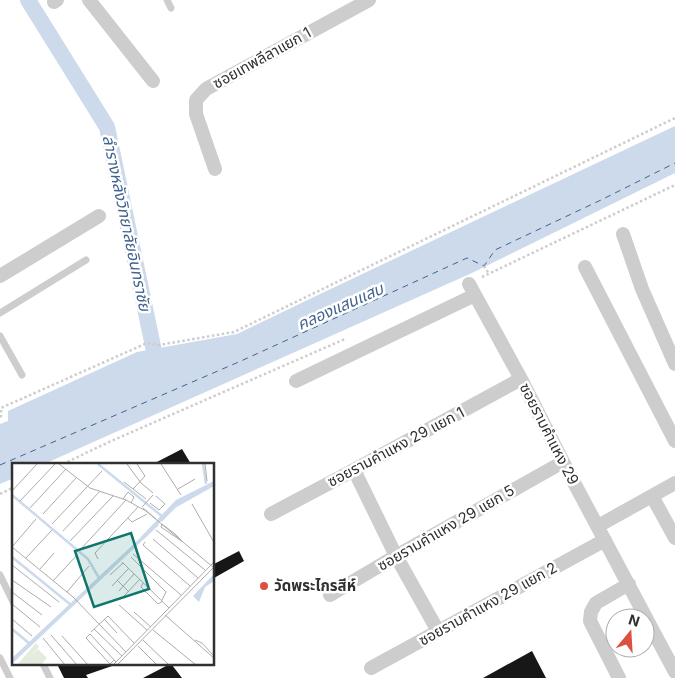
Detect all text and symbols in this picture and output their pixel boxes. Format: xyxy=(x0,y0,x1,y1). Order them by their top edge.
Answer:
street label: ซอยเทพลีลาแยก 1 xyxy=(209,23,314,92)
water label: ลำรางหลังวิทยาลัยอินทราชัย xyxy=(99,133,156,314)
water label: คลองแสนแสบ xyxy=(294,278,387,334)
street label: ซอยรามคำแหง 29 xyxy=(516,380,583,488)
street label: ซอยรามคำแหง 29 แยก 1 xyxy=(324,402,467,491)
inset map xyxy=(12,463,215,666)
street label: ซอยรามคำแหง 29 แยก 5 xyxy=(374,480,518,575)
street label: ซอยรามคำแหง 29 แยก 2 xyxy=(415,558,560,650)
place label: วัดพระไกรสีห์ xyxy=(274,576,356,595)
marker: วัดพระไกรสีห์ xyxy=(258,580,270,592)
north arrow xyxy=(605,608,655,658)
text: N xyxy=(626,610,642,630)

